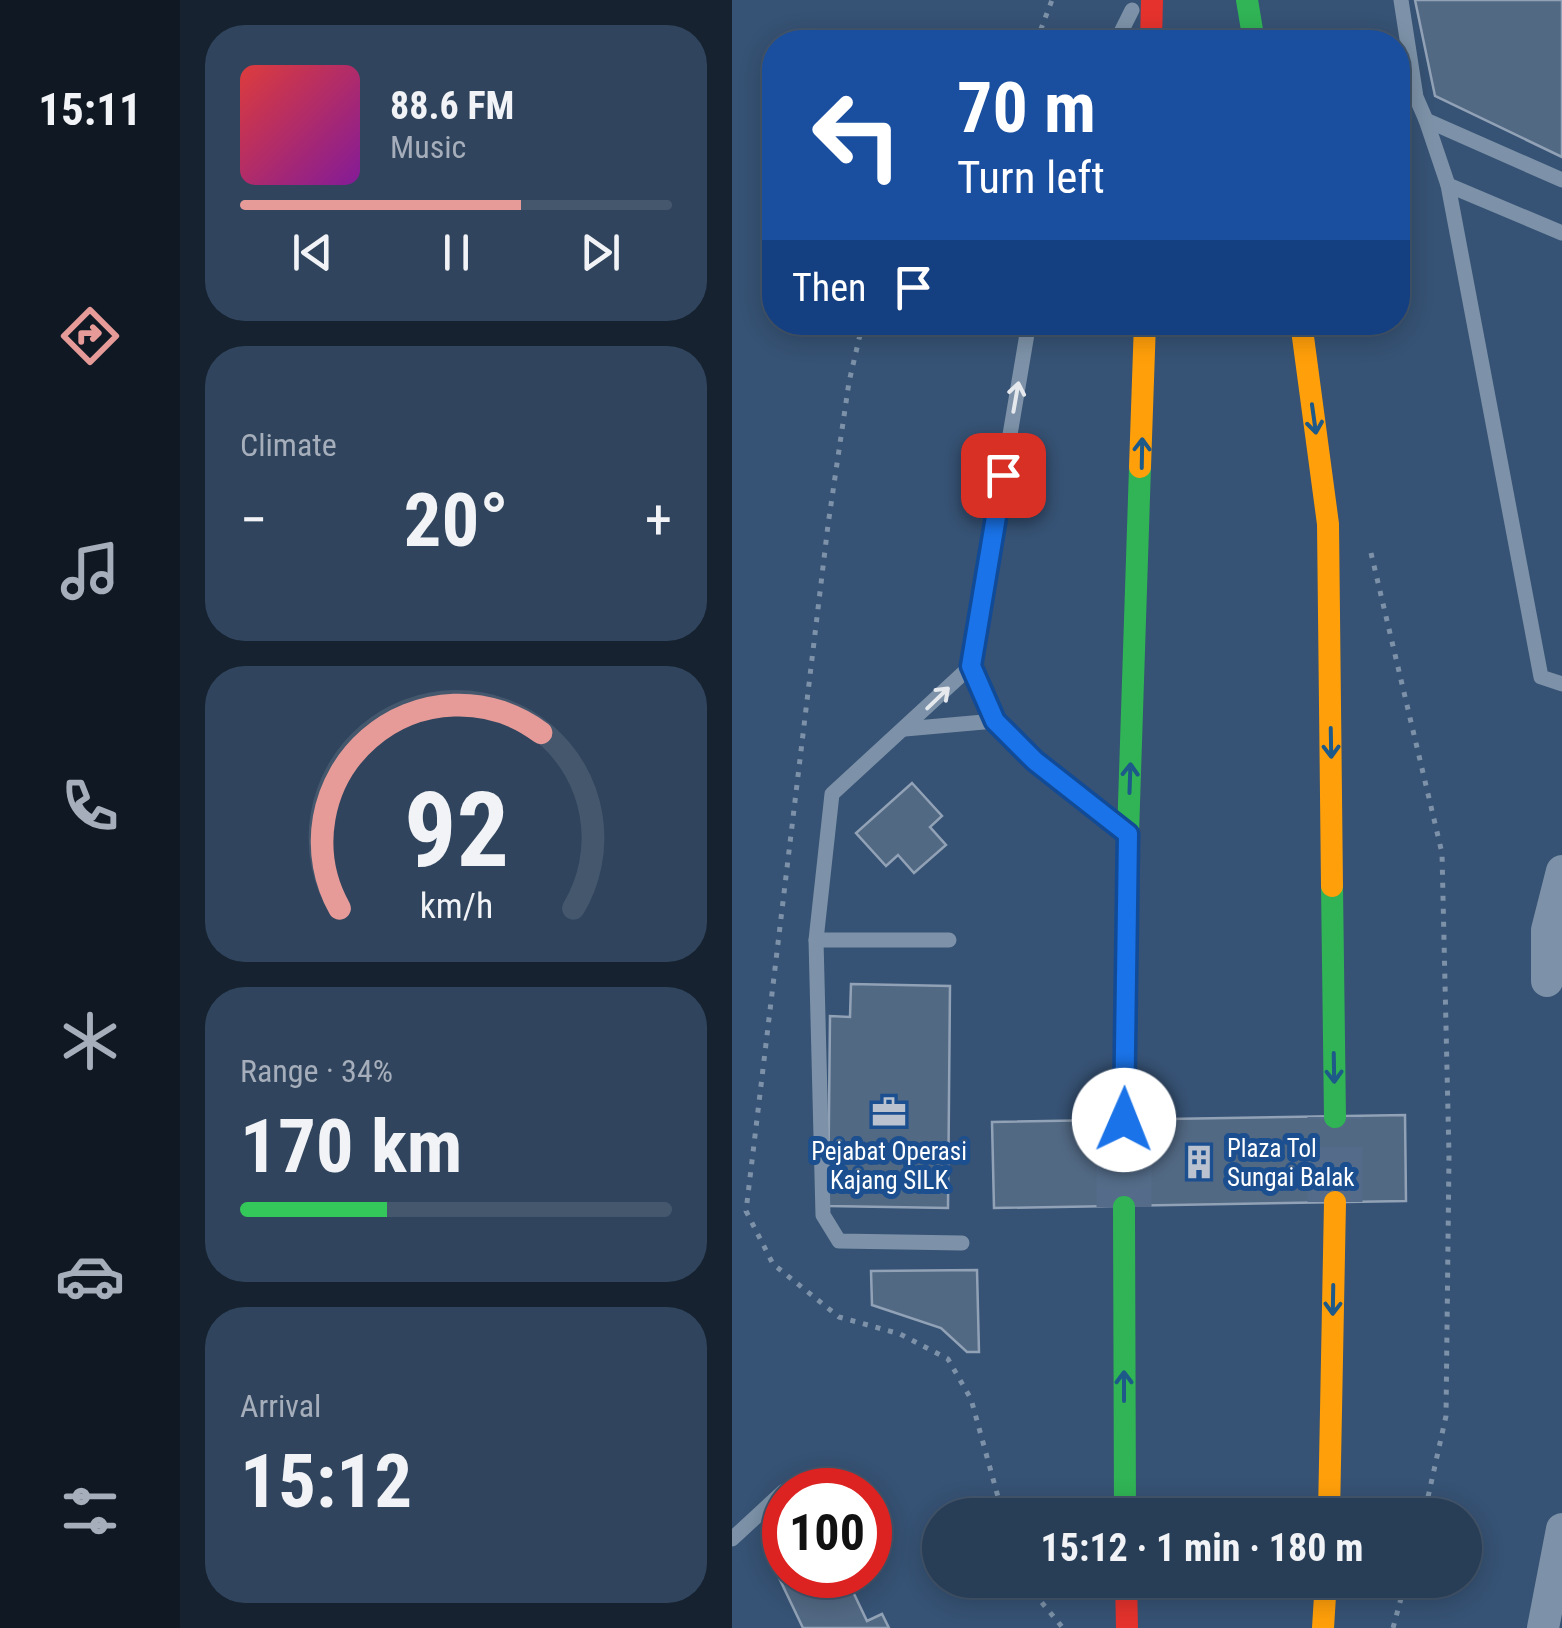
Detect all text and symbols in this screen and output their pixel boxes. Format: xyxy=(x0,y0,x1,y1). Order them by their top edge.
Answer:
text: 70 m xyxy=(957,67,1096,149)
icon: left xyxy=(792,70,922,200)
text: 15:11 xyxy=(38,83,142,136)
text: 88.6 FM xyxy=(390,84,514,128)
text: Music xyxy=(390,128,466,166)
text: Turn left xyxy=(957,151,1105,204)
icon: previous xyxy=(285,225,340,280)
icon: pause xyxy=(429,225,484,280)
icon: next xyxy=(573,225,628,280)
icon: arrive xyxy=(886,260,941,315)
text: Then xyxy=(792,266,866,310)
icon: directions xyxy=(55,301,125,371)
one-way arrow xyxy=(1007,381,1026,414)
one-way arrow xyxy=(1305,402,1324,435)
text: Climate xyxy=(240,426,337,464)
pin xyxy=(961,433,1046,518)
one-way arrow xyxy=(1133,437,1152,469)
icon: arrive xyxy=(976,448,1031,503)
text: 20° xyxy=(404,476,509,564)
text: − xyxy=(240,488,268,552)
text: + xyxy=(645,488,672,552)
icon: music xyxy=(55,536,125,606)
one-way arrow xyxy=(926,686,950,710)
one-way arrow xyxy=(1321,727,1340,759)
one-way arrow xyxy=(1121,762,1140,794)
text: 92 xyxy=(403,770,509,891)
icon: phone xyxy=(55,771,125,841)
text: km/h xyxy=(419,885,493,927)
icon: climate xyxy=(55,1006,125,1076)
text: Range · 34% xyxy=(240,1052,393,1090)
one-way arrow xyxy=(1324,1052,1344,1084)
position arrow xyxy=(1072,1068,1176,1172)
office icon: Pejabat Operasi Kajang SILK xyxy=(870,1093,908,1131)
text: 170 km xyxy=(240,1102,462,1190)
place label: Plaza Tol Sungai Balak xyxy=(1227,1134,1355,1192)
place label: Pejabat Operasi Kajang SILK xyxy=(811,1137,967,1195)
building icon: Plaza Tol Sungai Balak xyxy=(1180,1143,1218,1181)
icon: car xyxy=(55,1241,125,1311)
one-way arrow xyxy=(1324,1282,1342,1315)
one-way arrow xyxy=(1114,1370,1134,1402)
text: Arrival xyxy=(240,1387,321,1425)
text: 15:12 xyxy=(240,1437,412,1525)
speed limit sign: 100 xyxy=(762,1468,892,1598)
icon: filters xyxy=(55,1476,125,1546)
text: 15:12 · 1 min · 180 m xyxy=(1041,1526,1363,1570)

